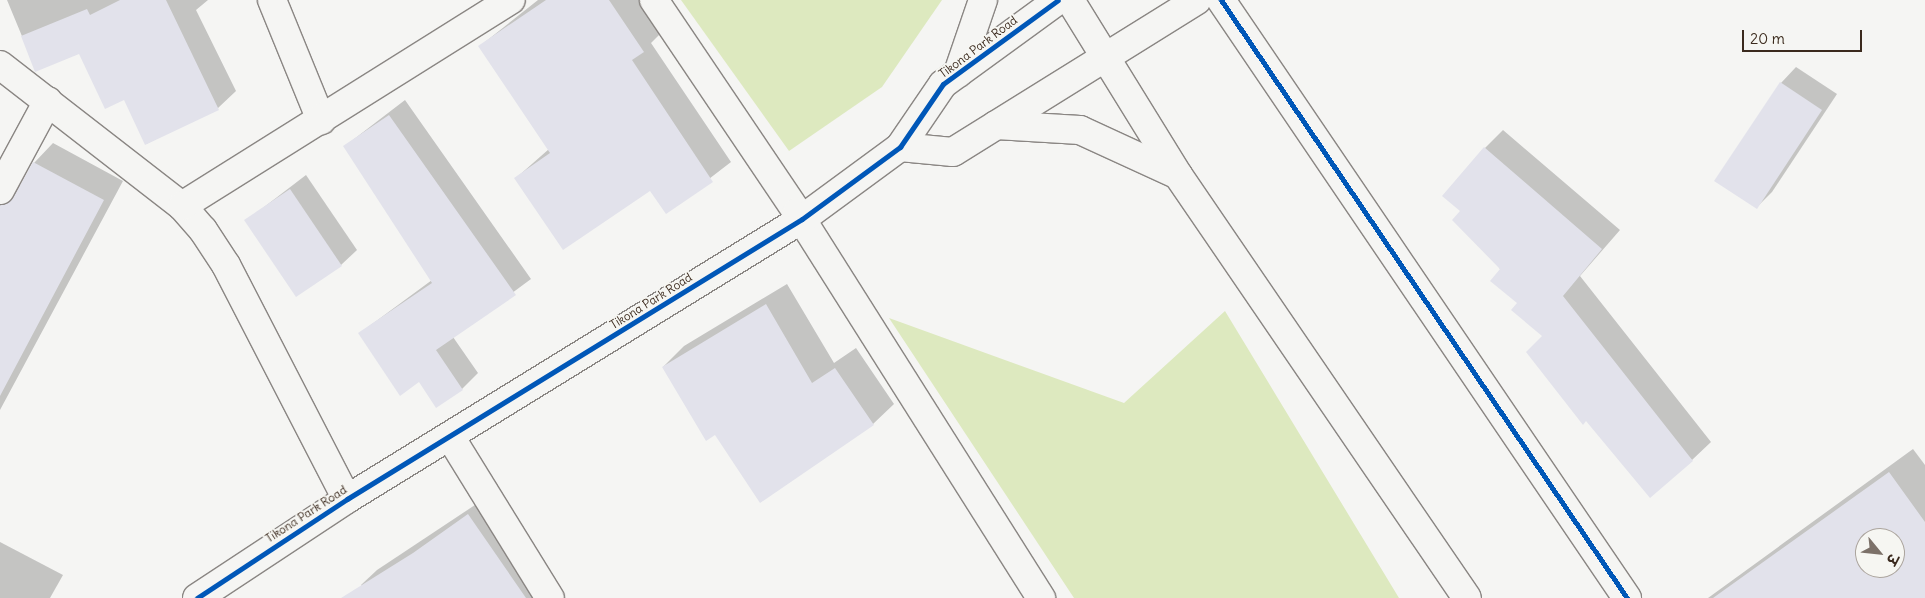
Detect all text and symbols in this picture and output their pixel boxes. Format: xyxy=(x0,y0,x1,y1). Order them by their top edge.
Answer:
street label: Tikona Park Road xyxy=(936,13,1020,81)
scale bar xyxy=(1745,20,1865,52)
text: 20 m xyxy=(1750,29,1785,48)
street label: Tikona Park Road xyxy=(607,270,695,332)
street label: Tikona Park Road xyxy=(263,482,349,546)
north arrow xyxy=(1855,528,1905,578)
text: उ xyxy=(1882,551,1903,568)

